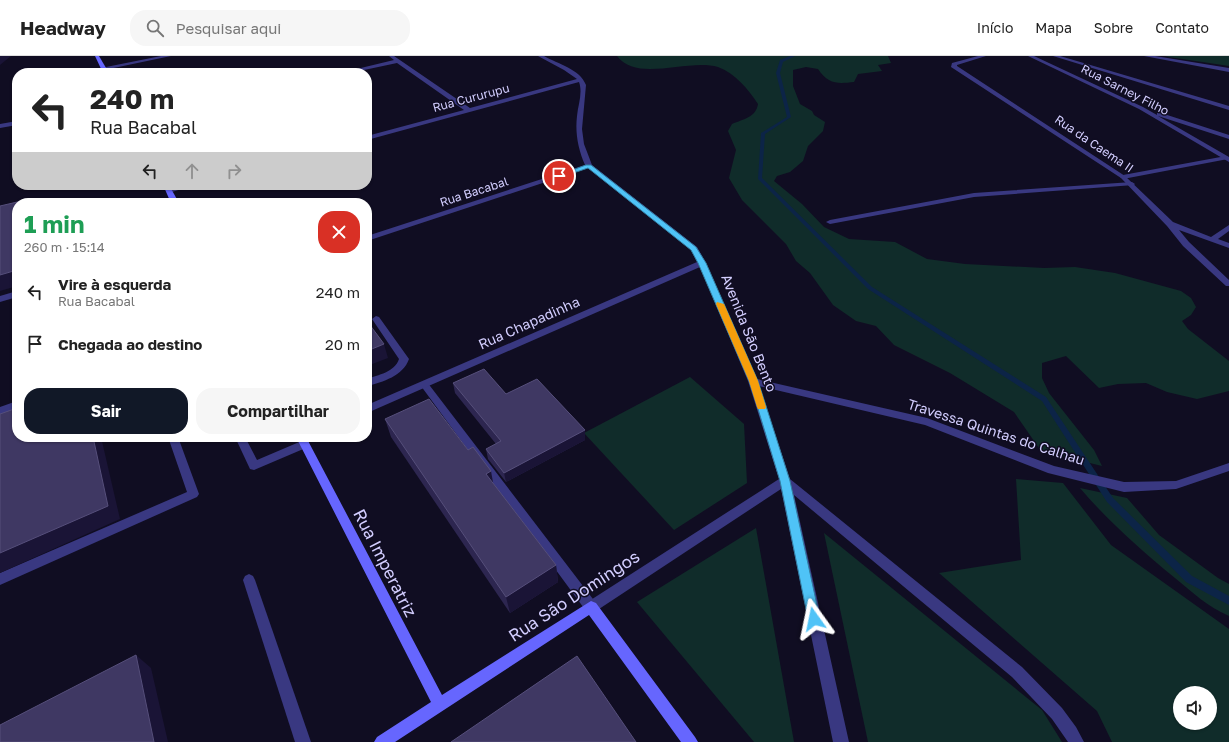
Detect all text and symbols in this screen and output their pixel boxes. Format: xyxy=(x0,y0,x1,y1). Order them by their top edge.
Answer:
search box xyxy=(130,10,410,46)
text: Headway xyxy=(20,16,106,39)
icon: search xyxy=(144,17,166,39)
text: Pesquisar aqui xyxy=(176,19,281,37)
text: Início xyxy=(977,19,1013,36)
text: Mapa xyxy=(1035,19,1072,36)
text: Sobre xyxy=(1094,19,1133,36)
text: Contato xyxy=(1155,19,1209,36)
street label: Rua Sarney Filho xyxy=(1079,61,1172,118)
street label: Rua Cururupu xyxy=(431,80,511,115)
text: 240 m xyxy=(90,82,174,115)
icon: left xyxy=(24,84,76,136)
street label: Rua da Caema II xyxy=(1052,112,1137,176)
text: Rua Bacabal xyxy=(90,116,197,138)
pin xyxy=(542,159,576,193)
icon: left xyxy=(139,160,161,182)
icon: ahead xyxy=(181,160,203,182)
icon: right xyxy=(223,160,245,182)
icon: arrive xyxy=(548,165,570,187)
street label: Rua Bacabal xyxy=(438,173,510,210)
text: 1 min xyxy=(24,209,84,238)
button: close xyxy=(318,211,360,253)
text: 260 m · 15:14 xyxy=(24,239,105,255)
street label: Avenida São Bento xyxy=(718,272,781,394)
text: Vire à esquerda xyxy=(58,275,171,293)
icon: left xyxy=(24,281,46,303)
text: 240 m xyxy=(316,283,360,301)
text: Rua Bacabal xyxy=(58,293,135,309)
street label: Rua Chapadinha xyxy=(475,293,582,353)
icon: arrive xyxy=(24,333,46,355)
text: Chegada ao destino xyxy=(58,335,202,353)
text: 20 m xyxy=(325,335,360,353)
button: Sair xyxy=(24,388,188,434)
button: Compartilhar xyxy=(196,388,360,434)
street label: Travessa Quintas do Calhau xyxy=(905,395,1087,468)
street label: Rua Imperatriz xyxy=(349,505,422,620)
street label: Rua São Domingos xyxy=(504,545,643,646)
position arrow xyxy=(793,598,835,640)
map controls xyxy=(1173,686,1217,730)
button: sound xyxy=(1173,686,1217,730)

